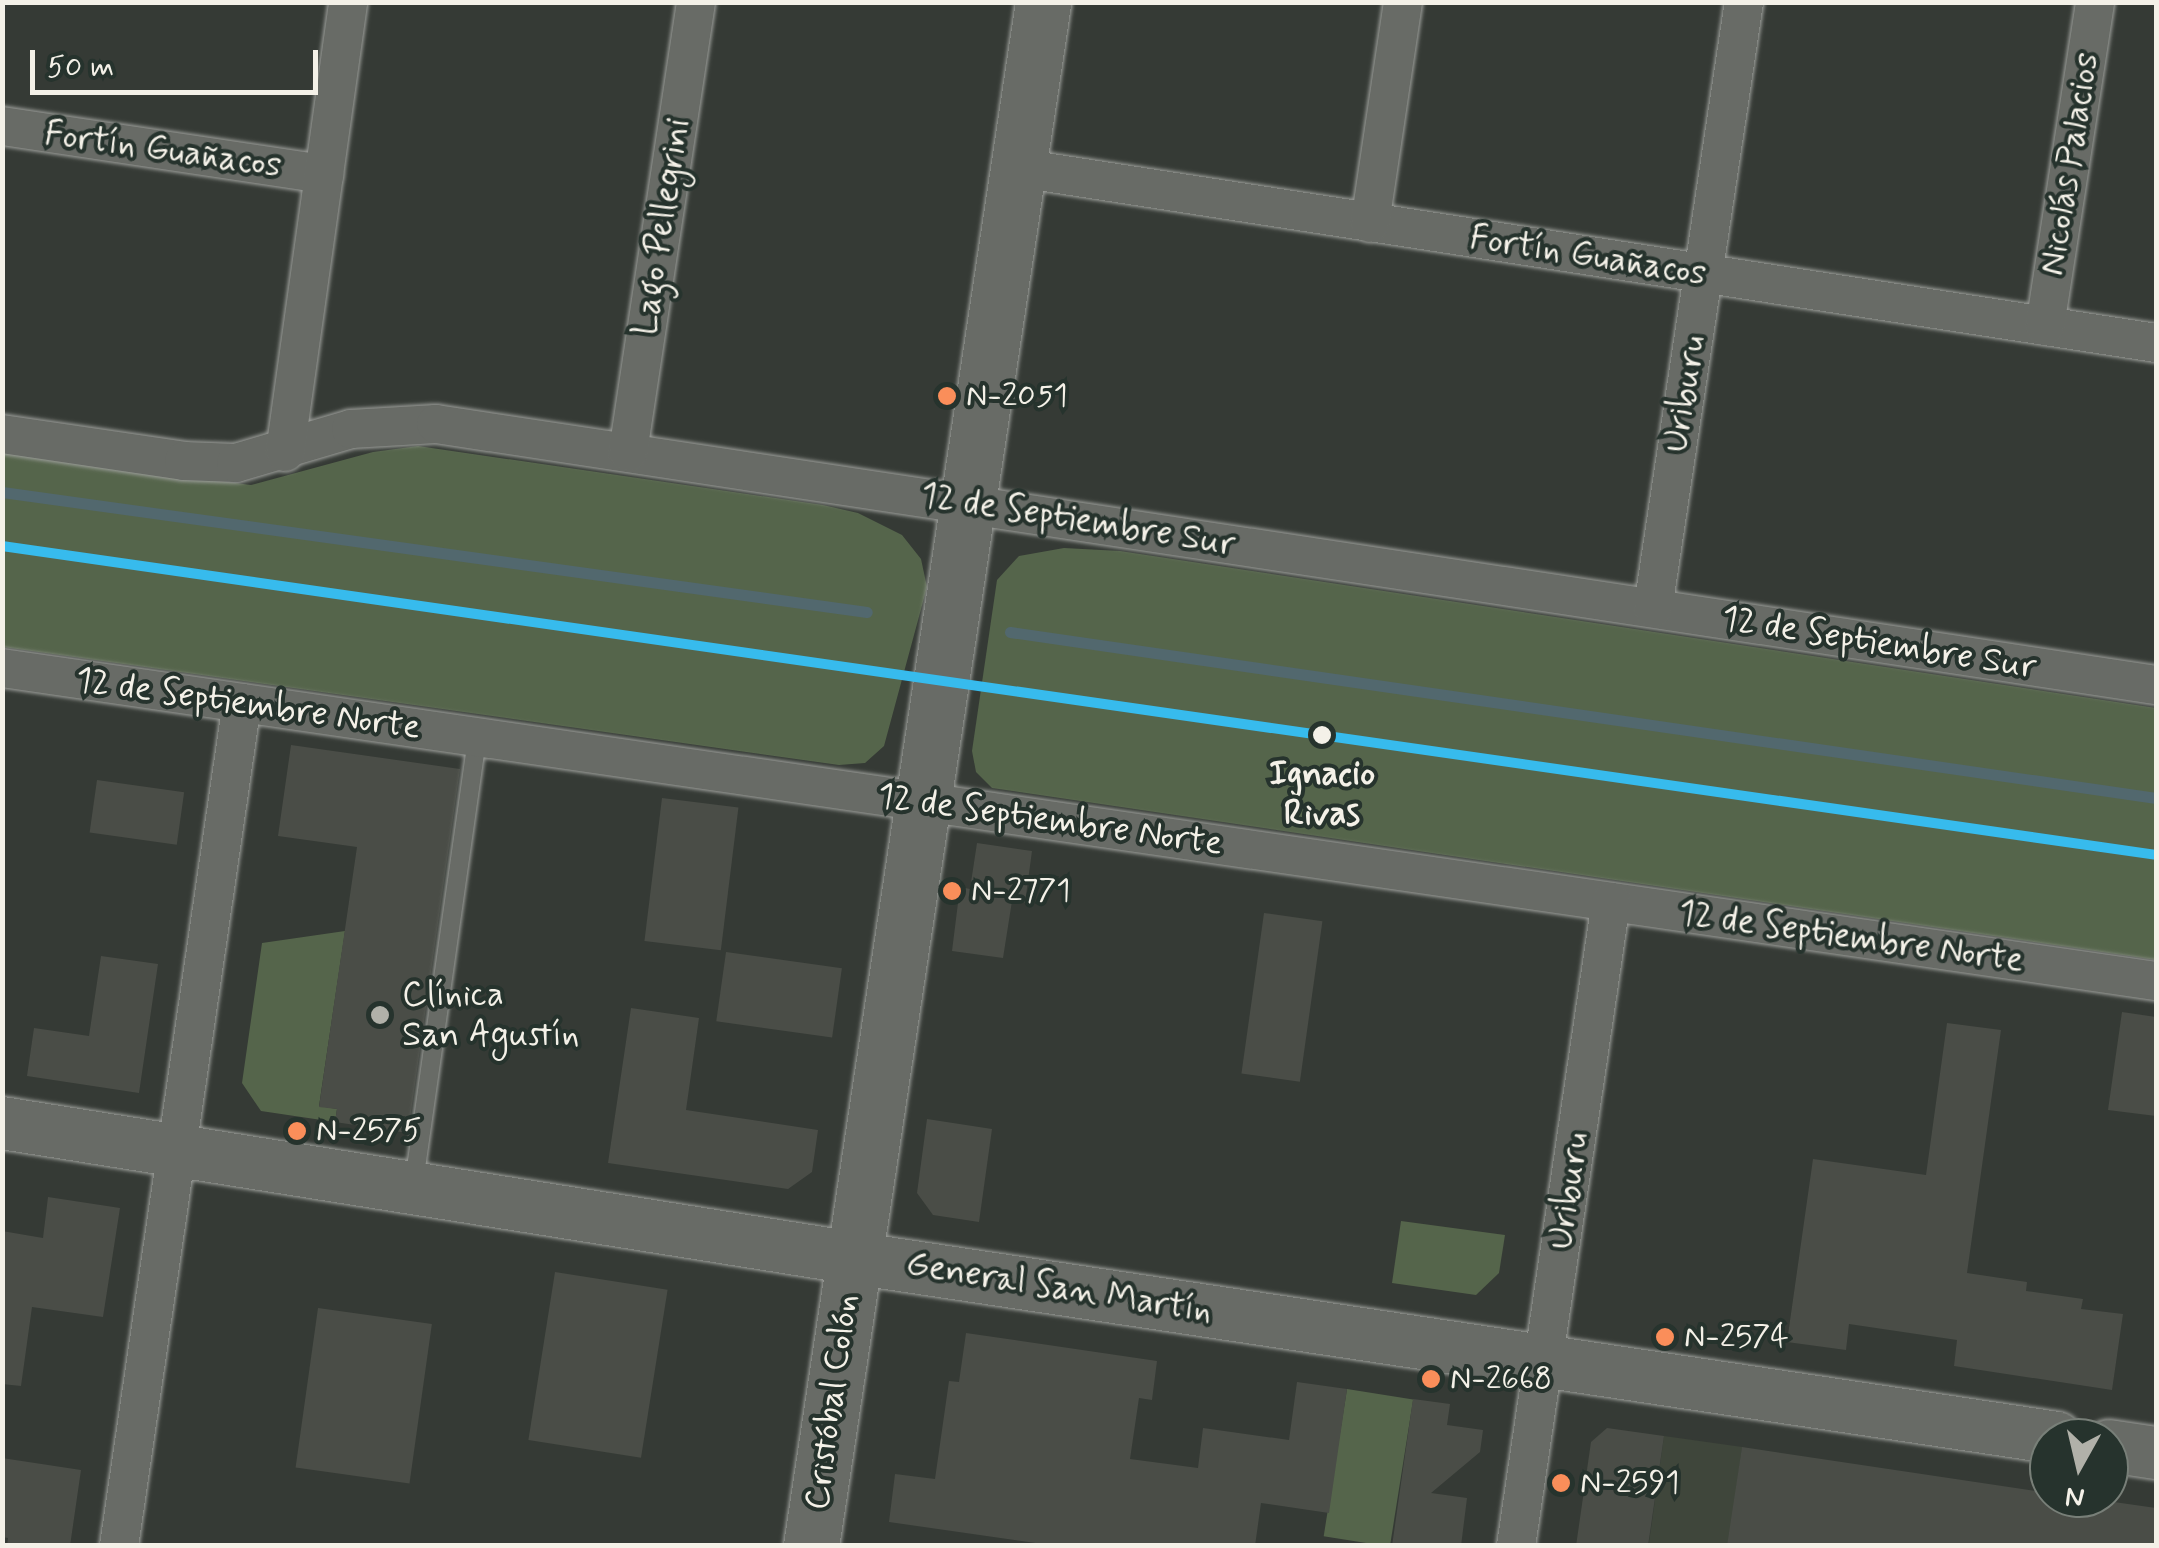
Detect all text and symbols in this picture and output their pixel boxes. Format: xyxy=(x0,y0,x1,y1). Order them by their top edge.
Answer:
scale bar xyxy=(35,30,322,92)
text: 50 m xyxy=(47,48,114,87)
street label: Nicolás Palacios xyxy=(2032,50,2108,278)
street label: Fortín Guañacos xyxy=(42,113,284,187)
street label: Lago Pellegrini xyxy=(624,115,700,339)
street label: Fortín Guañacos xyxy=(1467,217,1709,295)
street label: Uriburu xyxy=(1655,333,1715,455)
place label: N-2051 xyxy=(966,377,1068,415)
marker: N-2051 xyxy=(937,386,957,406)
street label: 12 de Septiembre Sur xyxy=(917,474,1239,566)
street label: 12 de Septiembre Sur xyxy=(1718,597,2040,689)
street label: 12 de Septiembre Norte xyxy=(71,659,425,749)
marker: Ignacio Rivas xyxy=(1309,722,1335,748)
place label: Ignacio Rivas xyxy=(1269,753,1375,835)
street label: 12 de Septiembre Norte xyxy=(873,775,1227,865)
place label: N-2771 xyxy=(971,872,1071,910)
marker: N-2771 xyxy=(942,881,962,901)
street label: 12 de Septiembre Norte xyxy=(1674,892,2028,982)
place label: Clínica San Agustín xyxy=(402,974,570,1056)
marker: Clínica San Agustín xyxy=(367,1002,393,1028)
place label: N-2575 xyxy=(316,1112,421,1150)
marker: N-2575 xyxy=(287,1121,307,1141)
street label: Uriburu xyxy=(1540,1130,1598,1252)
street label: General San Martín xyxy=(906,1244,1212,1332)
street label: Cristóbal Colón xyxy=(796,1290,868,1514)
place label: N-2574 xyxy=(1684,1318,1789,1356)
marker: N-2574 xyxy=(1655,1327,1675,1347)
place label: N-2668 xyxy=(1450,1360,1552,1398)
marker: N-2668 xyxy=(1421,1369,1441,1389)
north arrow xyxy=(2029,1418,2129,1518)
place label: N-2591 xyxy=(1580,1464,1680,1502)
marker: N-2591 xyxy=(1551,1473,1571,1493)
text: N xyxy=(2063,1477,2087,1516)

